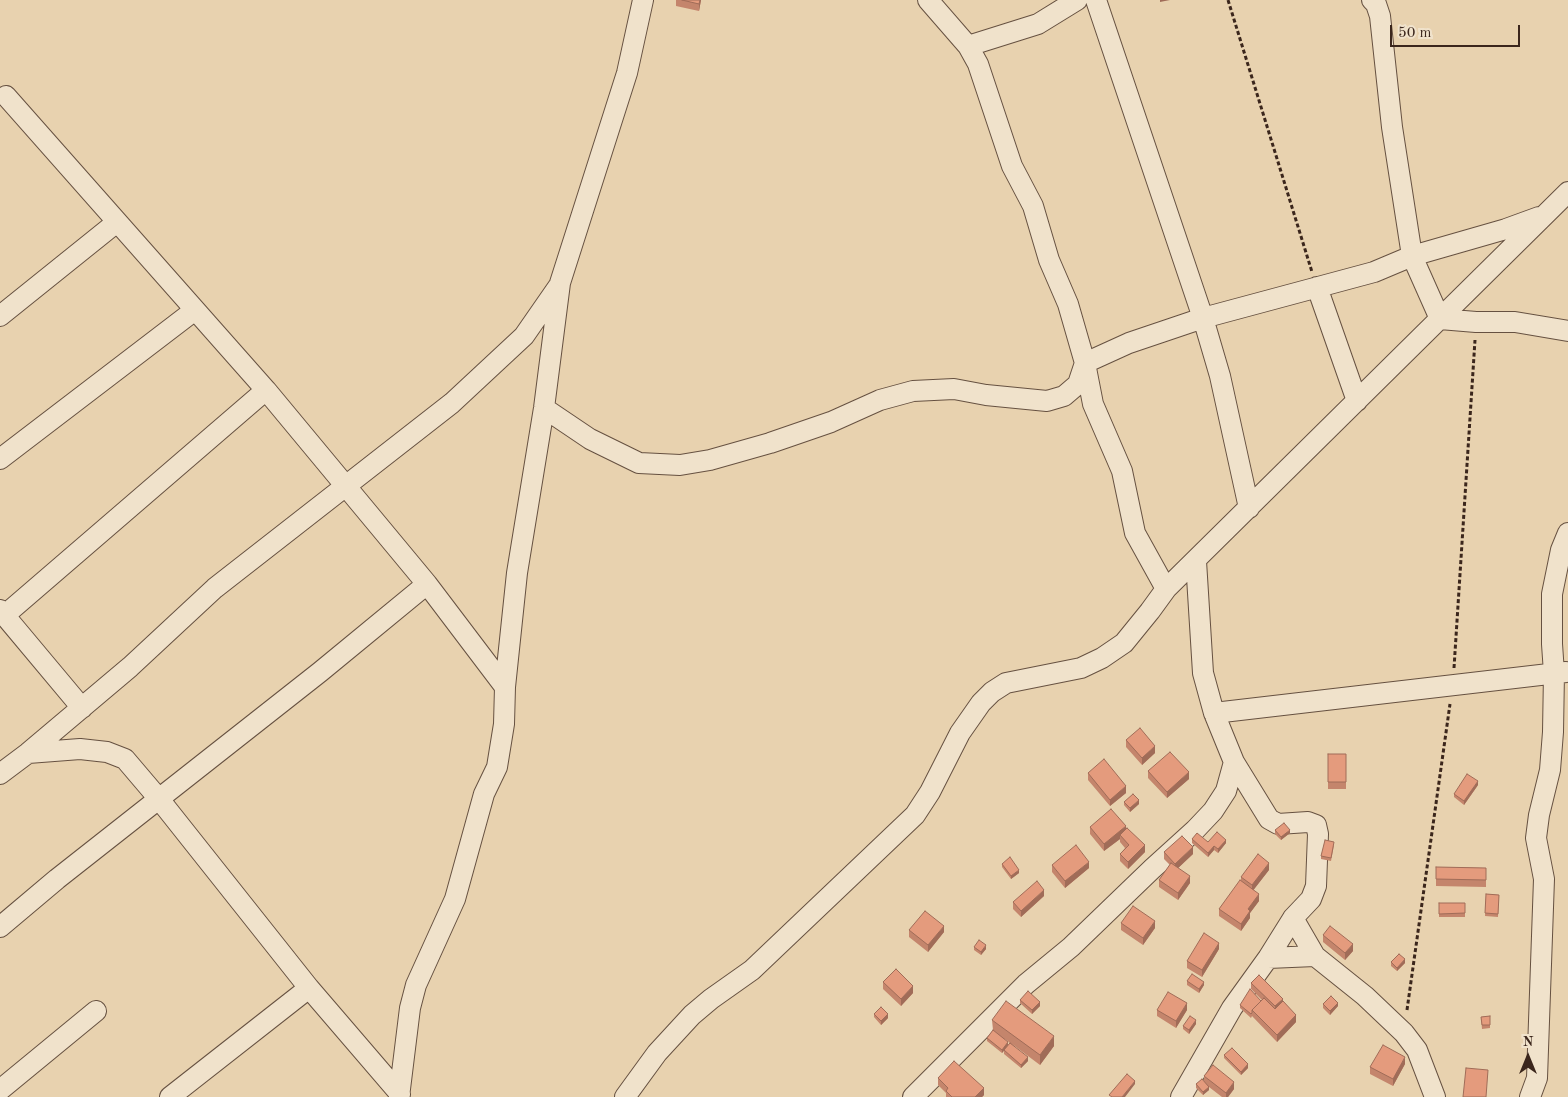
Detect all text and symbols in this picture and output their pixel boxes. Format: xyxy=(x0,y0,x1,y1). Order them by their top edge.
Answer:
scale bar xyxy=(1393,15,1523,47)
text: 50 m xyxy=(1398,26,1432,41)
north arrow xyxy=(1503,1032,1553,1082)
text: N xyxy=(1523,1035,1533,1049)

